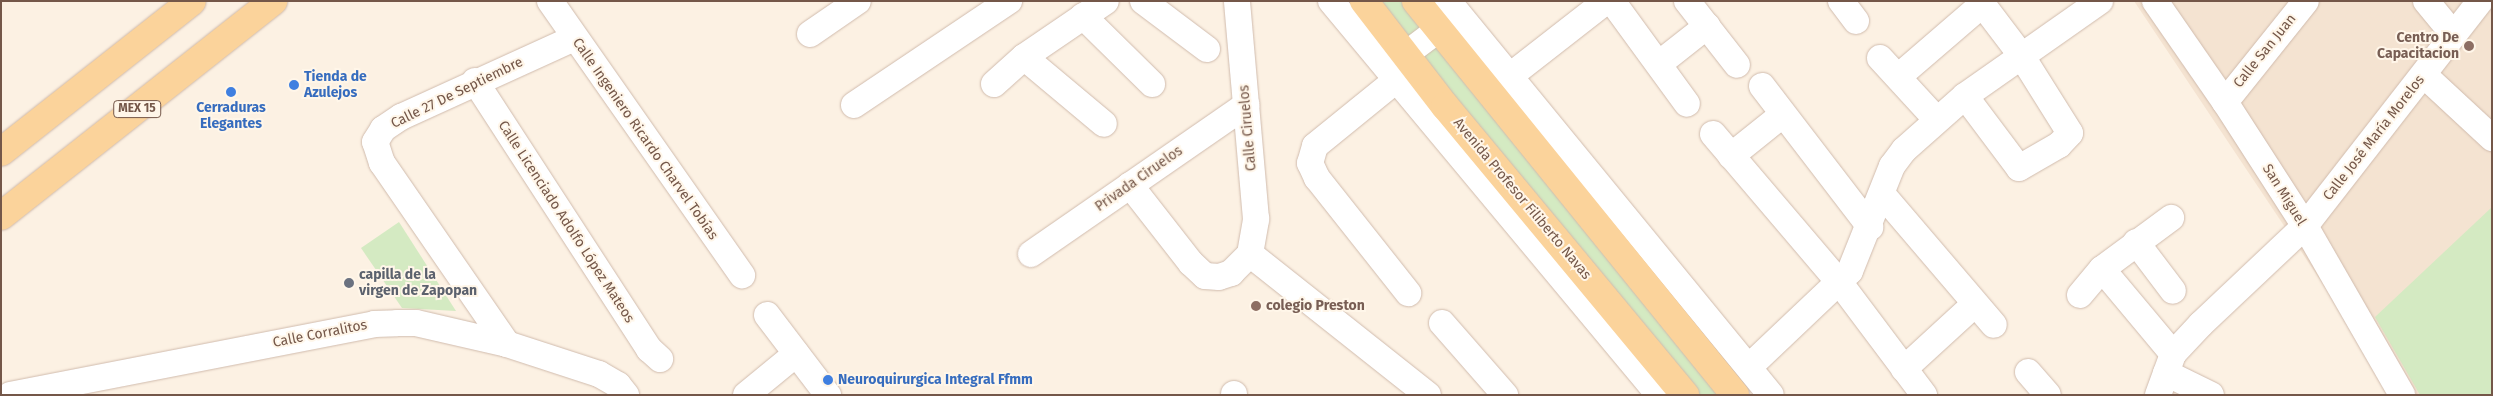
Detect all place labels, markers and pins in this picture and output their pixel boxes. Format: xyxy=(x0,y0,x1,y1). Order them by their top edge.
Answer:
place label: Centro De Capacitacion xyxy=(2377,30,2459,62)
marker: Centro De Capacitacion xyxy=(2463,40,2475,52)
place label: Tienda de Azulejos xyxy=(304,69,367,102)
marker: Tienda de Azulejos xyxy=(288,79,300,91)
marker: Cerraduras Elegantes xyxy=(225,86,237,98)
place label: Cerraduras Elegantes xyxy=(196,100,266,132)
place label: capilla de la virgen de Zapopan xyxy=(359,267,477,300)
marker: capilla de la virgen de Zapopan xyxy=(343,277,355,289)
place label: colegio Preston xyxy=(1266,298,1365,314)
marker: colegio Preston xyxy=(1250,300,1262,312)
place label: Neuroquirurgica Integral Ffmm xyxy=(838,372,1033,388)
marker: Neuroquirurgica Integral Ffmm xyxy=(822,374,834,386)

